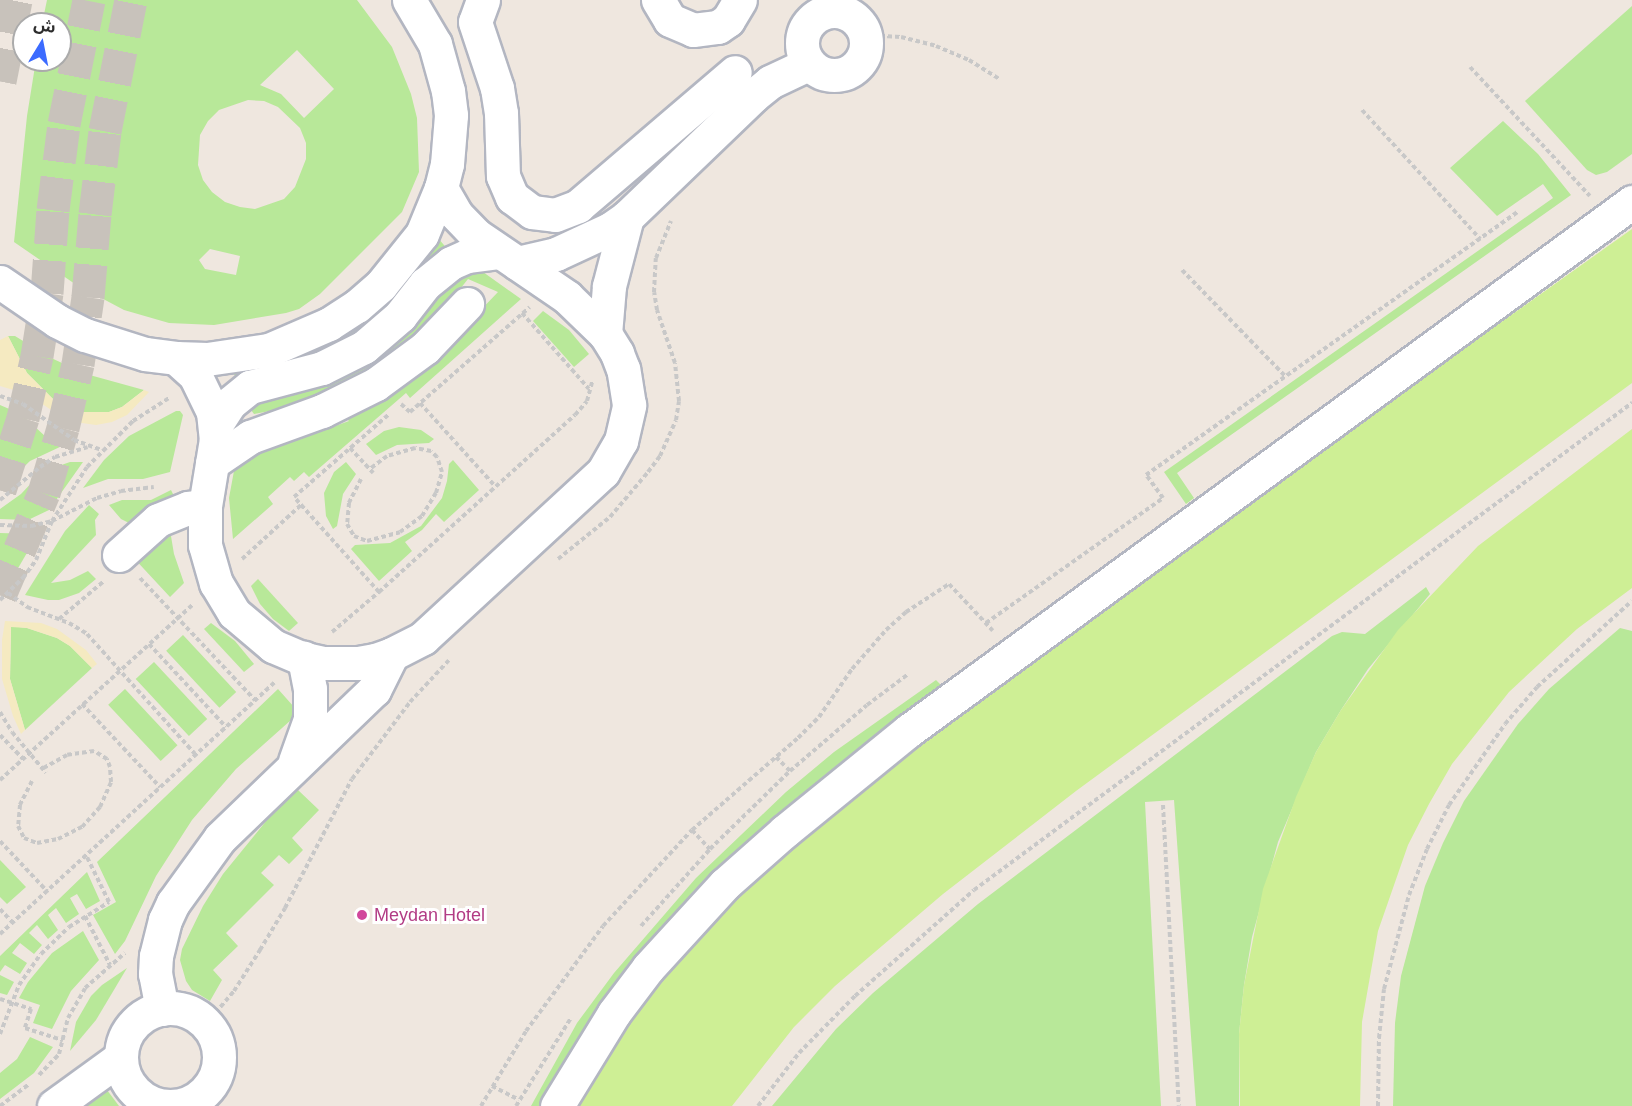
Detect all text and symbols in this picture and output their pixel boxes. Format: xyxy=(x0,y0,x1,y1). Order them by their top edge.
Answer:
north arrow xyxy=(12,12,72,72)
text: ش xyxy=(33,15,57,36)
place label: Meydan Hotel xyxy=(374,904,485,926)
marker: Meydan Hotel xyxy=(355,908,369,922)

